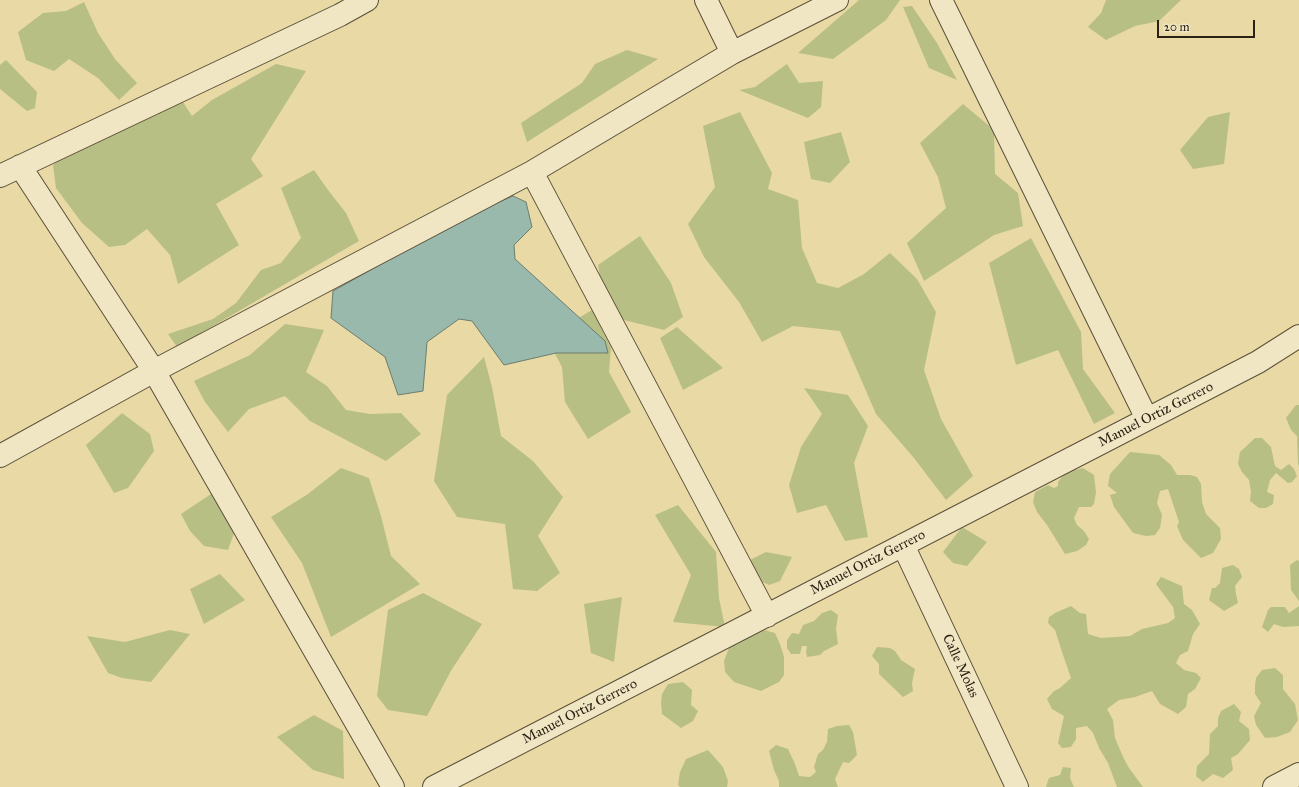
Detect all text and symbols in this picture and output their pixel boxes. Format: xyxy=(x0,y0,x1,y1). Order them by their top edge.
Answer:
scale bar xyxy=(1159,12,1257,38)
text: 20 m xyxy=(1164,20,1190,34)
street label: Manuel Ortiz Gerrero xyxy=(1096,379,1216,451)
street label: Manuel Ortiz Gerrero xyxy=(808,527,928,599)
street label: Calle Molas xyxy=(938,632,982,700)
street label: Manuel Ortiz Gerrero xyxy=(520,676,640,748)

